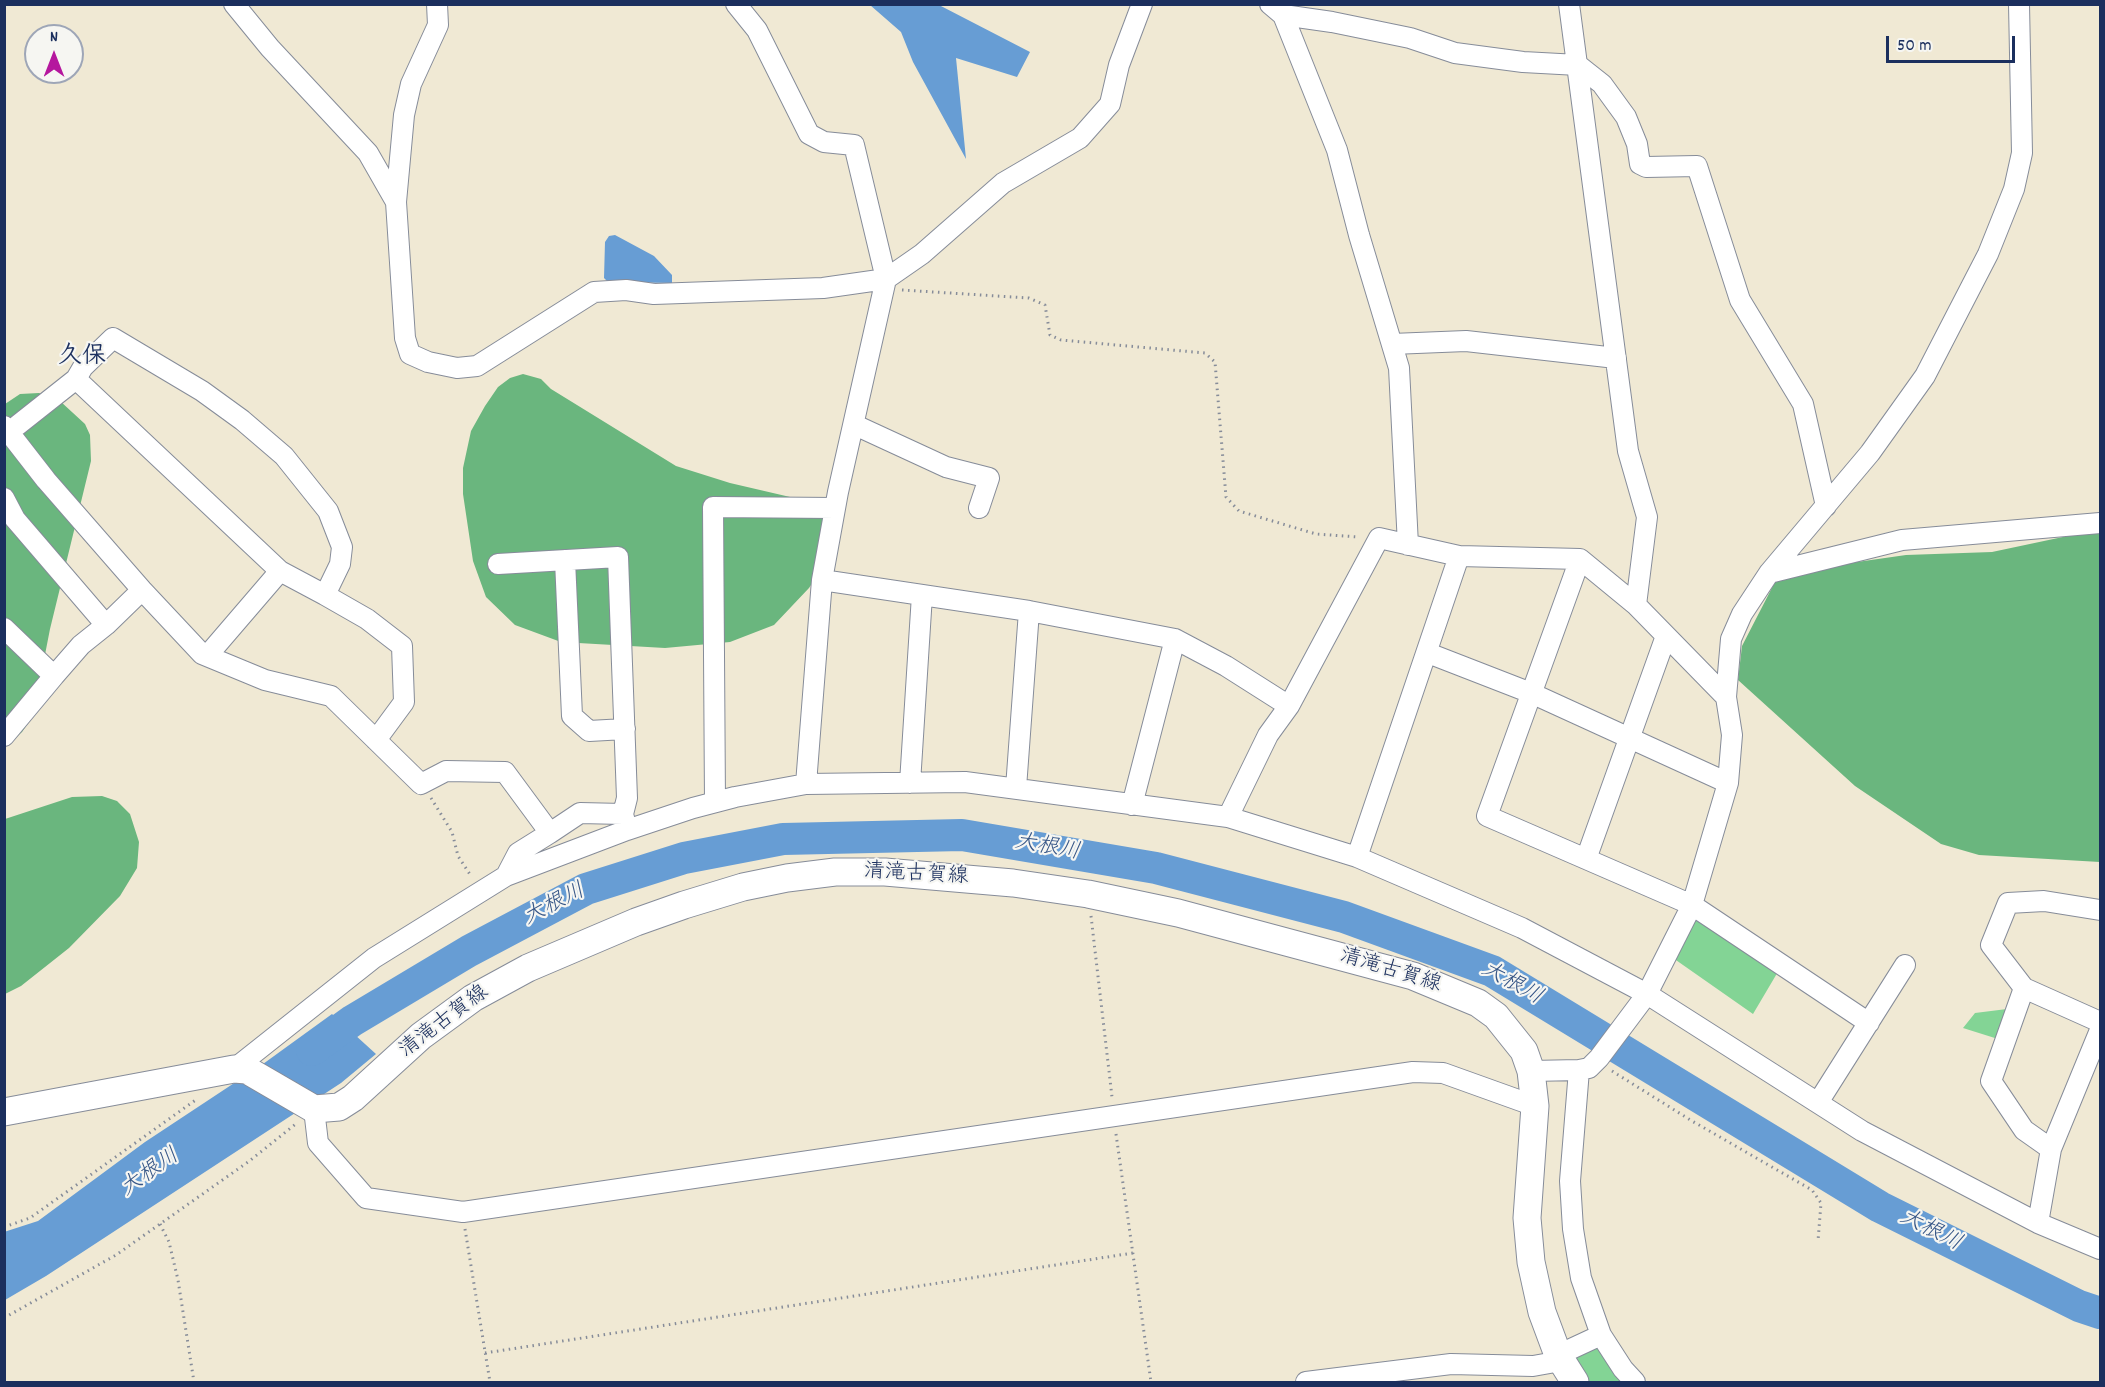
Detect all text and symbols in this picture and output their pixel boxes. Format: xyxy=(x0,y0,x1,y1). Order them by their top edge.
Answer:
north arrow xyxy=(24,24,84,84)
scale bar xyxy=(1889,24,2018,62)
text: N xyxy=(50,26,58,49)
text: 50 m xyxy=(1897,34,1932,59)
district label: 久保 xyxy=(58,345,106,373)
water label: 大根川 xyxy=(1012,830,1082,868)
street label: 清滝古賀線 xyxy=(863,861,969,891)
water label: 大根川 xyxy=(520,879,590,933)
street label: 清滝古賀線 xyxy=(1336,945,1444,999)
water label: 大根川 xyxy=(1476,957,1546,1013)
street label: 清滝古賀線 xyxy=(395,981,495,1065)
water label: 大根川 xyxy=(116,1144,186,1204)
water label: 大根川 xyxy=(1895,1205,1965,1259)

